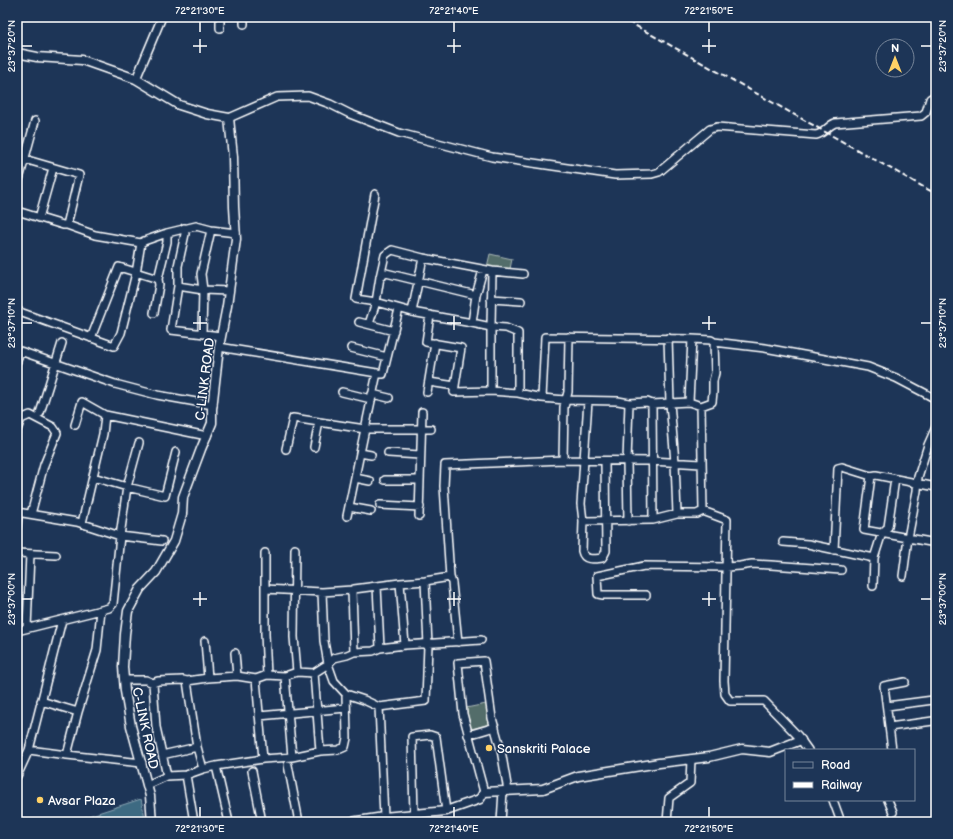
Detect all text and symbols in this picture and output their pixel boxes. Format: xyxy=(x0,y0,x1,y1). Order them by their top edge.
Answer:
text: 72°21'30"E xyxy=(175,5,225,17)
text: 72°21'40"E xyxy=(429,5,479,17)
text: 72°21'50"E xyxy=(685,5,734,17)
text: 23°37'20"N xyxy=(6,20,18,72)
text: 23°37'20"N xyxy=(937,20,949,72)
north arrow xyxy=(875,38,915,78)
text: N xyxy=(891,42,899,55)
text: 23°37'10"N xyxy=(6,298,18,348)
text: 23°37'10"N xyxy=(937,298,949,348)
street label: C-LINK ROAD xyxy=(192,337,218,421)
text: 23°37'00"N xyxy=(6,573,18,625)
text: 23°37'00"N xyxy=(937,573,949,625)
street label: C-LINK ROAD xyxy=(129,686,162,771)
place label: Sanskriti Palace xyxy=(497,741,591,757)
marker: Sanskriti Palace xyxy=(484,743,494,753)
legend xyxy=(785,749,915,801)
text: Road xyxy=(821,758,850,773)
text: Railway xyxy=(821,778,863,793)
place label: Avsar Plaza xyxy=(48,793,116,809)
marker: Avsar Plaza xyxy=(35,795,45,805)
text: 72°21'30"E xyxy=(175,823,225,835)
text: 72°21'40"E xyxy=(429,823,479,835)
text: 72°21'50"E xyxy=(685,823,734,835)

